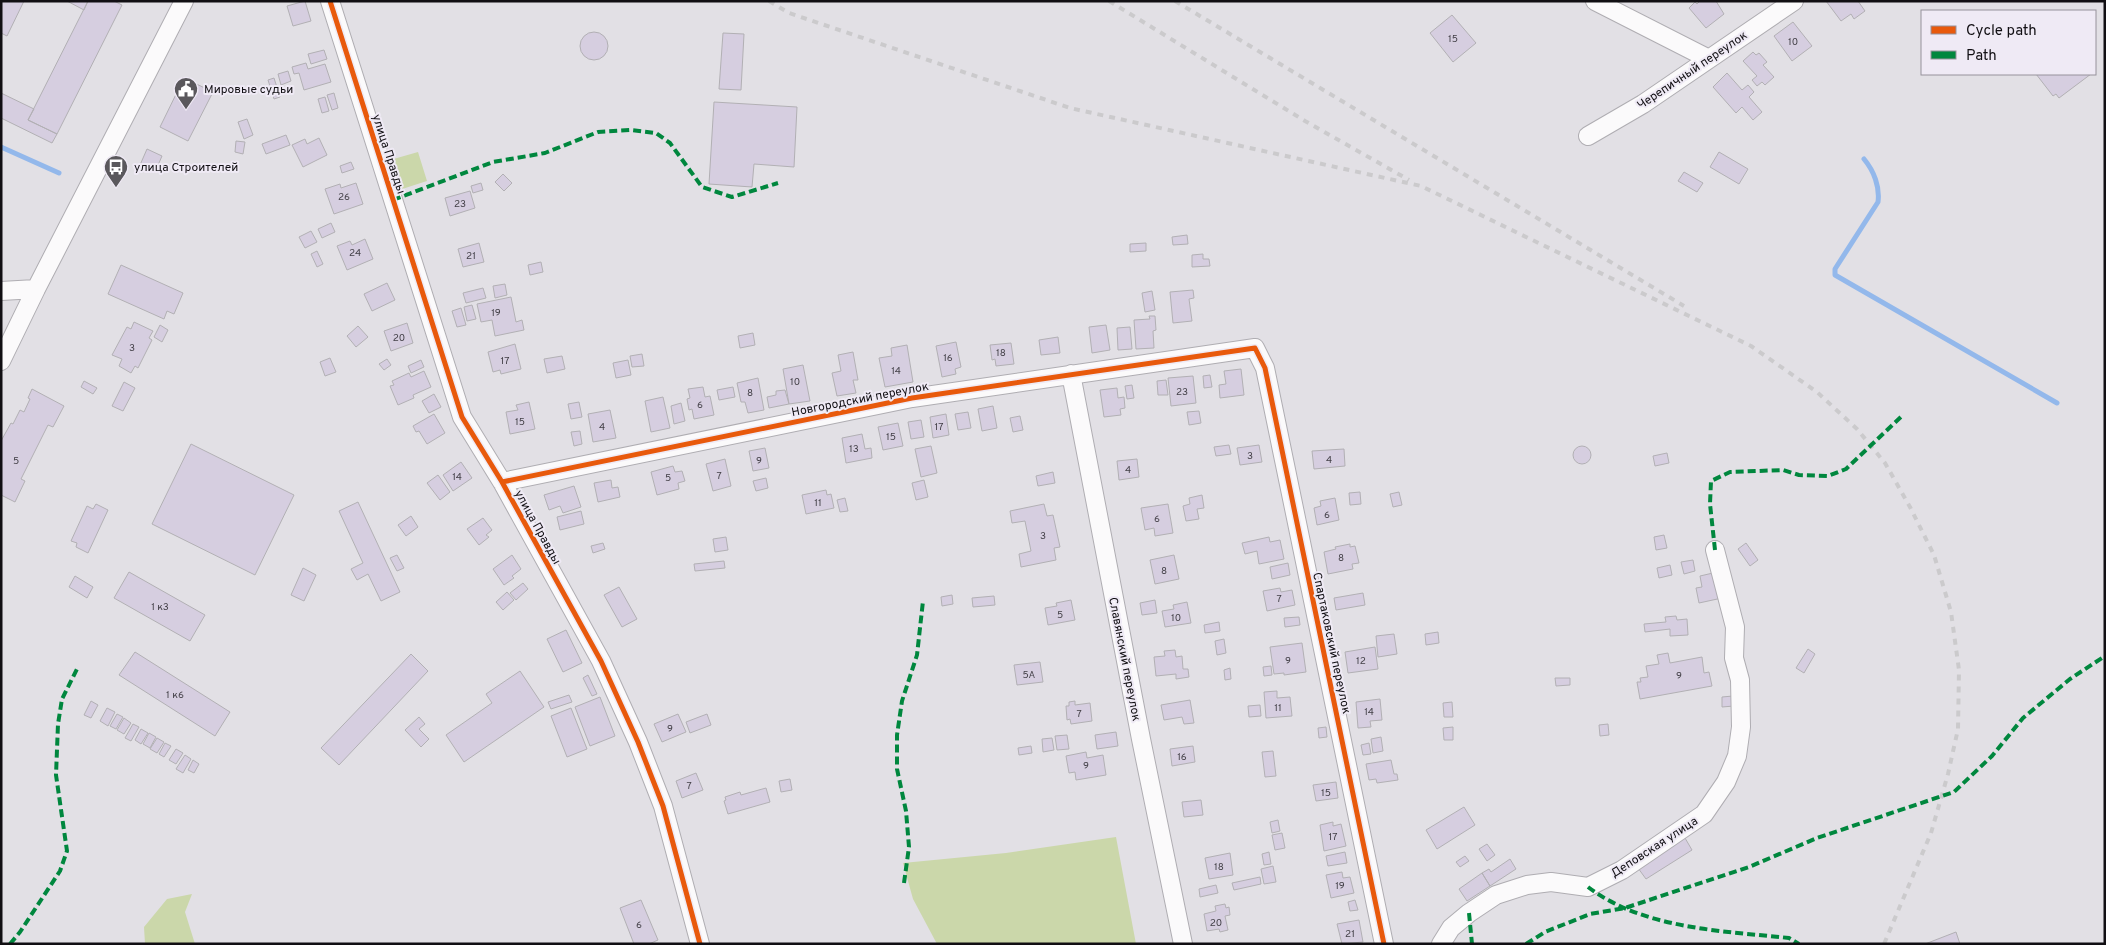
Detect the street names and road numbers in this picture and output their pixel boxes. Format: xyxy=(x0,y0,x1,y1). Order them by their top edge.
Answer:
street label: Черепичный переулок xyxy=(1634,28,1751,114)
street label: улица Правды xyxy=(368,112,408,196)
street label: Новгородский переулок xyxy=(790,379,930,421)
street label: улица Правды xyxy=(510,487,564,568)
street label: Спартаковский переулок xyxy=(1308,571,1354,716)
street label: Славянский переулок xyxy=(1104,596,1144,723)
street label: Деповская улица xyxy=(1608,814,1701,882)

